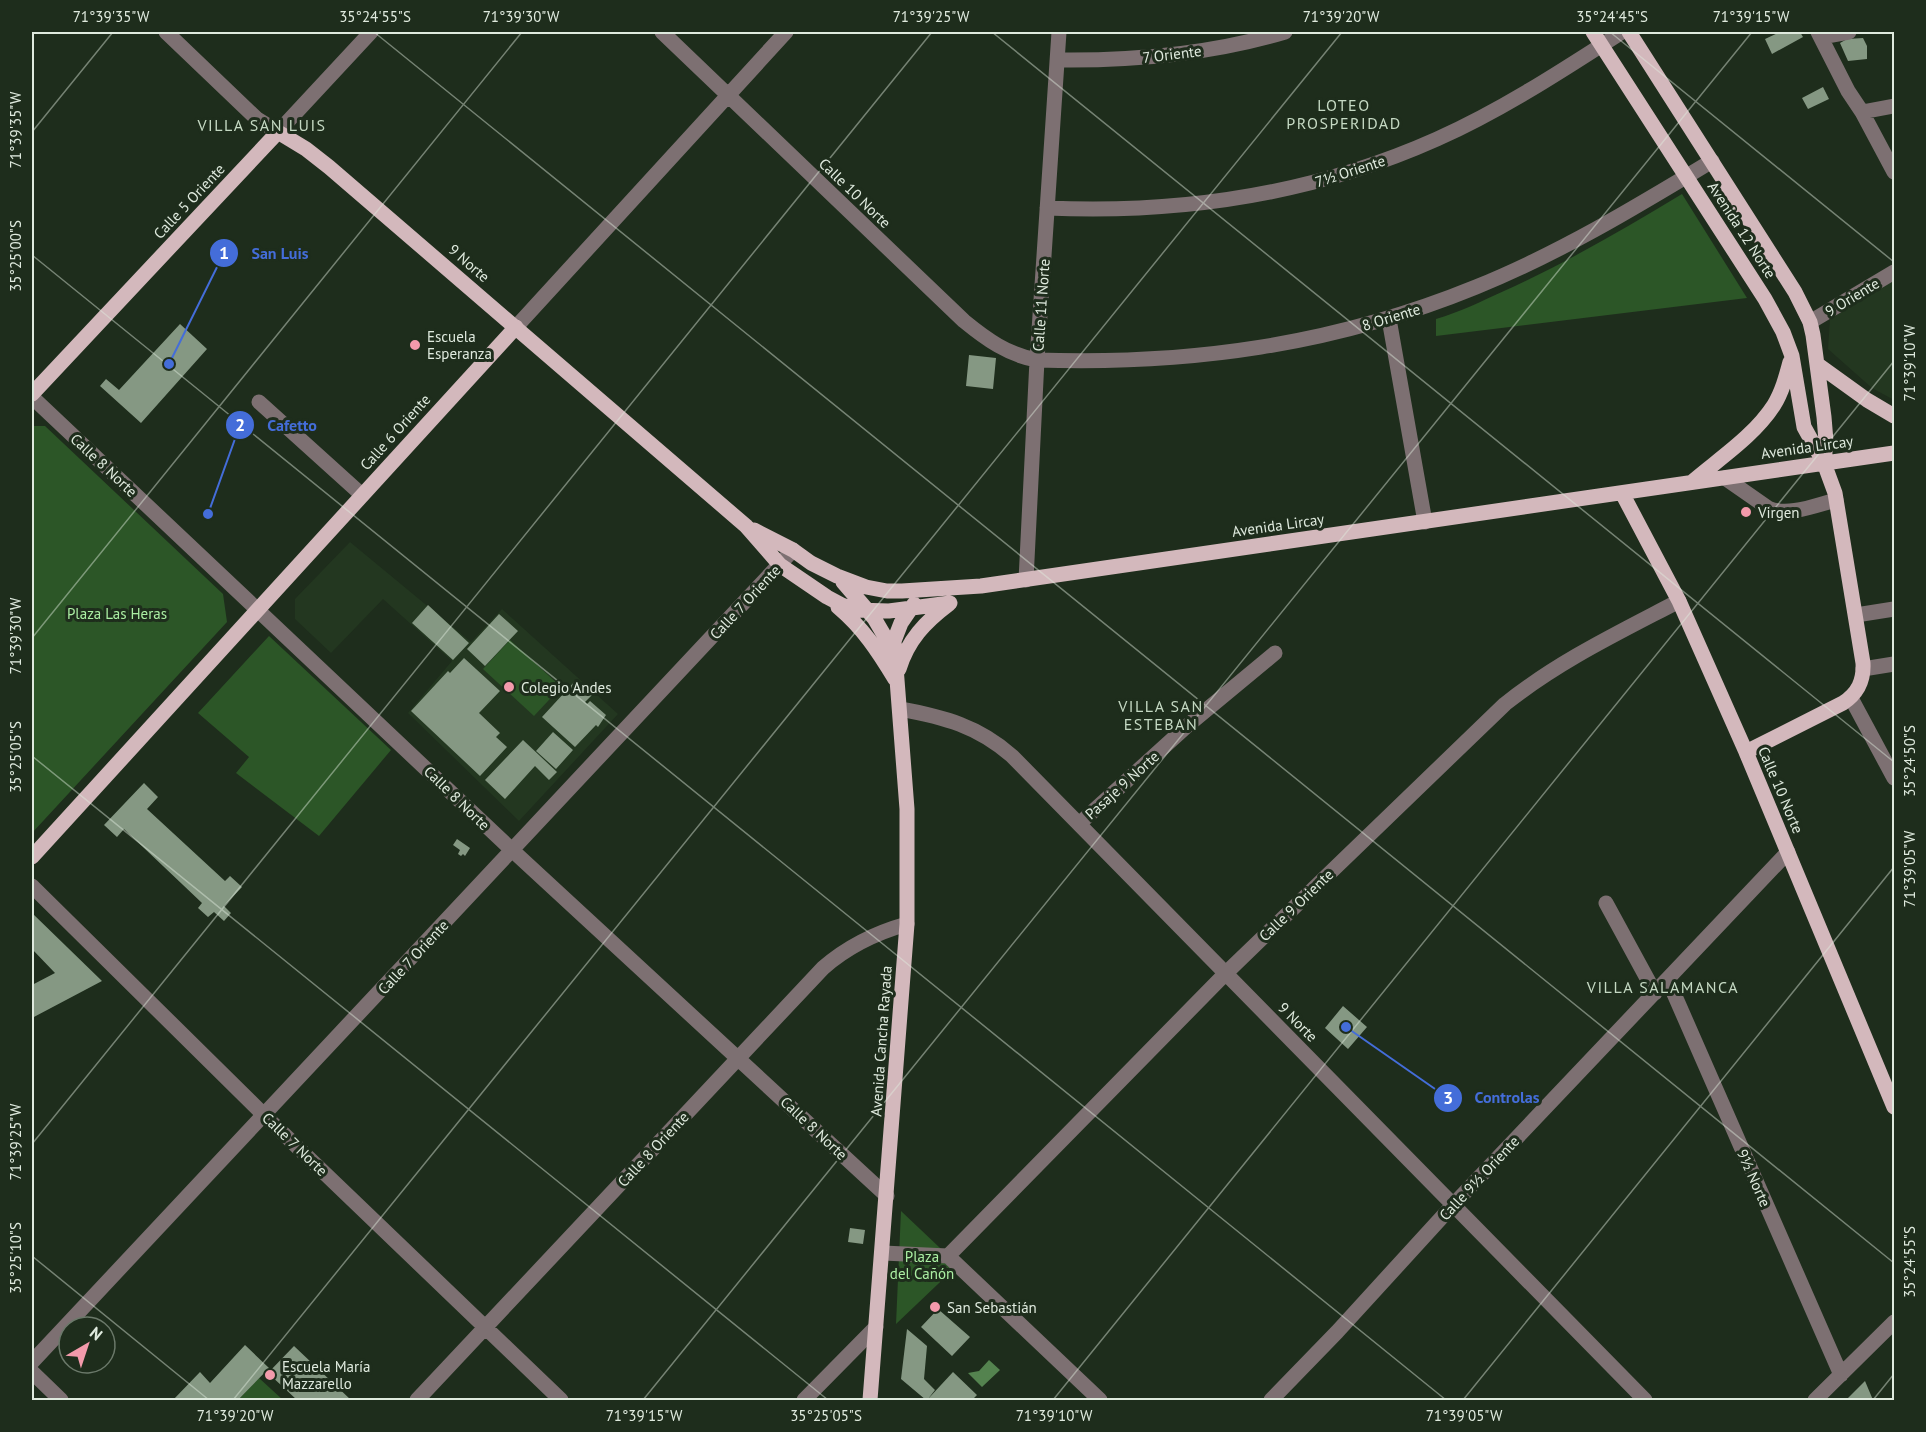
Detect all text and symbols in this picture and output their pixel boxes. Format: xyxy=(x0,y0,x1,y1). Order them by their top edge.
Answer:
text: 71°39'35"W xyxy=(73,7,150,26)
text: 35°24'55"S xyxy=(339,7,411,26)
text: 71°39'30"W xyxy=(483,7,560,26)
text: 71°39'25"W xyxy=(893,7,970,26)
text: 71°39'20"W xyxy=(1303,7,1380,26)
text: 35°24'45"S xyxy=(1576,7,1648,26)
text: 71°39'15"W xyxy=(1713,7,1790,26)
street label: 7 Oriente xyxy=(1142,41,1202,67)
text: 71°39'35"W xyxy=(6,91,25,168)
district label: LOTEO PROSPERIDAD xyxy=(1286,95,1402,133)
district label: VILLA SAN LUIS xyxy=(196,115,327,135)
street label: 7½ Oriente xyxy=(1312,151,1388,191)
street label: Calle 10 Norte xyxy=(815,154,895,232)
street label: Calle 5 Oriente xyxy=(149,159,229,243)
street label: Avenida 12 Norte xyxy=(1704,178,1780,282)
text: 35°25'00"S xyxy=(6,220,25,292)
callout: San Luis xyxy=(209,236,320,270)
street label: 9 Norte xyxy=(445,240,493,286)
text: 1 xyxy=(219,241,229,264)
text: San Luis xyxy=(251,243,309,263)
street label: Calle 11 Norte xyxy=(1028,258,1054,352)
street label: 9 Oriente xyxy=(1821,273,1883,321)
street label: 8 Oriente xyxy=(1360,299,1422,335)
text: 71°39'10"W xyxy=(1900,324,1919,401)
place label: Escuela Esperanza xyxy=(427,327,492,363)
marker: Escuela Esperanza xyxy=(408,338,422,352)
street label: Calle 6 Oriente xyxy=(356,390,434,474)
callout: Cafetto xyxy=(225,408,329,442)
text: 2 xyxy=(235,413,245,436)
text: Cafetto xyxy=(267,415,317,435)
street label: Calle 8 Norte xyxy=(67,429,141,501)
street label: Avenida Lircay xyxy=(1760,431,1854,463)
place label: Virgen xyxy=(1757,503,1800,522)
marker: Virgen xyxy=(1739,505,1753,519)
street label: Avenida Lircay xyxy=(1231,509,1325,541)
street label: Calle 7 Oriente xyxy=(706,561,784,643)
text: 71°39'30"W xyxy=(6,597,25,674)
park label: Plaza Las Heras xyxy=(67,604,167,623)
place label: Colegio Andes xyxy=(521,678,612,697)
marker: Colegio Andes xyxy=(502,680,516,694)
district label: VILLA SAN ESTEBAN xyxy=(1117,696,1204,734)
text: 35°25'05"S xyxy=(6,721,25,793)
text: 35°24'50"S xyxy=(1900,725,1919,797)
street label: Calle 10 Norte xyxy=(1754,744,1808,836)
street label: Pasaje 9 Norte xyxy=(1081,747,1163,823)
street label: Calle 8 Norte xyxy=(420,762,494,834)
text: 71°39'05"W xyxy=(1900,830,1919,907)
street label: Calle 9 Oriente xyxy=(1255,865,1337,945)
street label: Calle 7 Oriente xyxy=(374,916,452,998)
street label: Avenida Cancha Rayada xyxy=(866,965,896,1117)
district label: VILLA SALAMANCA xyxy=(1586,977,1739,997)
street label: 9 Norte xyxy=(1274,998,1322,1046)
callout: Controlas xyxy=(1433,1081,1552,1115)
text: 3 xyxy=(1443,1086,1453,1109)
text: Controlas xyxy=(1475,1087,1540,1107)
street label: Calle 8 Norte xyxy=(777,1092,851,1164)
text: 71°39'25"W xyxy=(6,1103,25,1180)
street label: Calle 8 Oriente xyxy=(613,1107,693,1191)
street label: Calle 7 Norte xyxy=(258,1108,332,1180)
street label: Calle 9½ Oriente xyxy=(1435,1132,1523,1224)
street label: 9½ Norte xyxy=(1733,1146,1775,1210)
text: 35°25'10"S xyxy=(6,1222,25,1294)
text: 35°24'55"S xyxy=(1900,1226,1919,1298)
park label: Plaza del Cañón xyxy=(890,1247,954,1283)
place label: San Sebastián xyxy=(947,1298,1037,1317)
marker: San Sebastián xyxy=(928,1300,942,1314)
north arrow xyxy=(57,1315,117,1375)
text: N xyxy=(86,1322,107,1344)
place label: Escuela María Mazzarello xyxy=(282,1357,371,1393)
marker: Escuela María Mazzarello xyxy=(263,1368,277,1382)
text: 71°39'20"W xyxy=(197,1406,274,1425)
text: 71°39'15"W xyxy=(606,1406,683,1425)
text: 35°25'05"S xyxy=(790,1406,862,1425)
text: 71°39'10"W xyxy=(1016,1406,1093,1425)
text: 71°39'05"W xyxy=(1426,1406,1503,1425)

